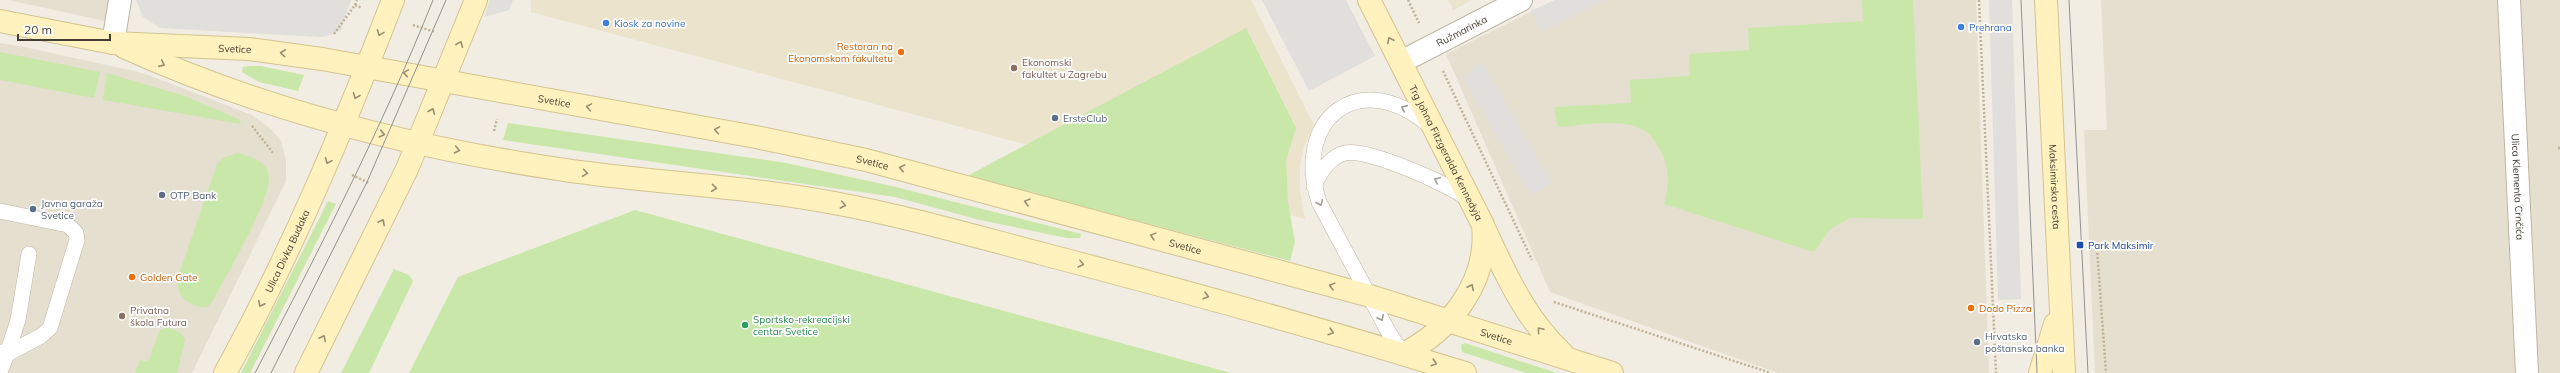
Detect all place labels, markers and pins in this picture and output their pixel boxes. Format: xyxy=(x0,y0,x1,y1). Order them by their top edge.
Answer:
place label: Kiosk za novine xyxy=(614,17,685,30)
marker: Kiosk za novine xyxy=(601,18,611,28)
place label: Prehrana xyxy=(1969,21,2012,34)
marker: Prehrana xyxy=(1956,22,1966,32)
place label: Restoran na Ekonomskom fakultetu xyxy=(788,40,893,65)
marker: Restoran na Ekonomskom fakultetu xyxy=(896,47,906,57)
place label: Ekonomski fakultet u Zagrebu xyxy=(1022,56,1107,81)
marker: Ekonomski fakultet u Zagrebu xyxy=(1009,63,1019,73)
place label: ErsteClub xyxy=(1063,112,1107,125)
marker: ErsteClub xyxy=(1050,113,1060,123)
place label: OTP Bank xyxy=(170,189,217,202)
marker: OTP Bank xyxy=(157,190,167,200)
place label: Javna garaža Svetice xyxy=(41,197,103,222)
marker: Javna garaža Svetice xyxy=(28,204,38,214)
place label: Park Maksimir xyxy=(2088,239,2154,252)
marker: Park Maksimir xyxy=(2075,240,2085,250)
place label: Golden Gate xyxy=(140,271,198,284)
marker: Golden Gate xyxy=(127,272,137,282)
place label: Dodo Pizza xyxy=(1979,302,2032,315)
marker: Dodo Pizza xyxy=(1966,303,1976,313)
place label: Privatna škola Futura xyxy=(130,304,187,329)
marker: Privatna škola Futura xyxy=(117,311,127,321)
place label: Sportsko-rekreacijski centar Svetice xyxy=(753,313,850,338)
marker: Sportsko-rekreacijski centar Svetice xyxy=(740,320,750,330)
place label: Hrvatska poštanska banka xyxy=(1985,330,2065,355)
marker: Hrvatska poštanska banka xyxy=(1972,337,1982,347)

